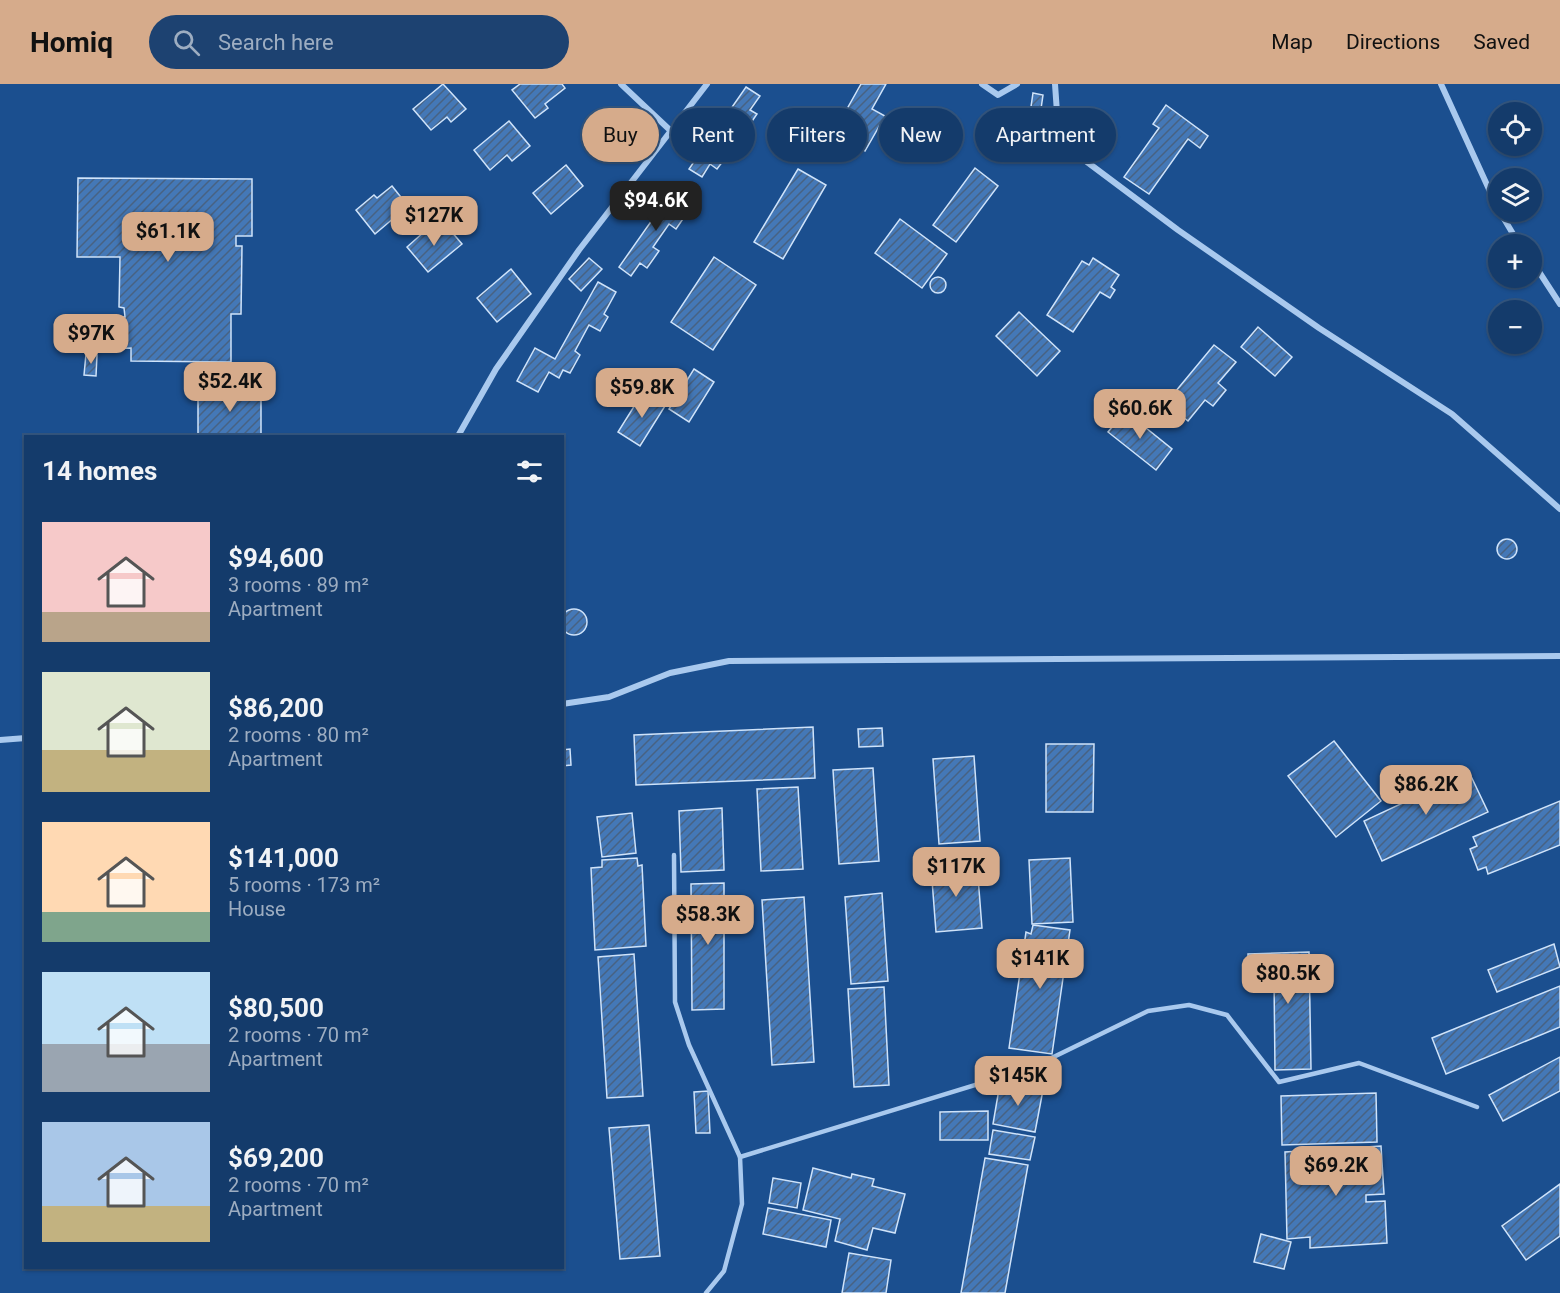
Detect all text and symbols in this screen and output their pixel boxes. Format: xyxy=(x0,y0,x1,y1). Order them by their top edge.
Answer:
search box xyxy=(149,15,569,69)
text: Homiq xyxy=(30,26,113,59)
icon: search xyxy=(170,26,203,59)
text: Search here xyxy=(218,30,334,55)
text: Map xyxy=(1271,30,1313,54)
text: Directions xyxy=(1346,30,1440,54)
text: Saved xyxy=(1473,30,1530,54)
map controls xyxy=(1488,102,1542,354)
button: locate xyxy=(1488,102,1542,156)
chip: Buy xyxy=(582,108,659,162)
chip: Rent xyxy=(671,108,755,162)
chip: Filters xyxy=(767,108,867,162)
chip: New xyxy=(879,108,963,162)
chip: Apartment xyxy=(975,108,1116,162)
button: layers xyxy=(1488,168,1542,222)
pin: $94.6K xyxy=(607,181,705,232)
text: $94.6K xyxy=(624,188,688,212)
pin: $127K xyxy=(392,196,476,247)
text: $127K xyxy=(405,203,463,227)
pin: $61.1K xyxy=(119,212,217,263)
text: $61.1K xyxy=(136,219,200,243)
button: + xyxy=(1488,234,1542,288)
button: − xyxy=(1488,300,1542,354)
pin: $97K xyxy=(55,314,127,365)
text: $97K xyxy=(67,321,115,345)
pin: $52.4K xyxy=(181,362,279,413)
pin: $59.8K xyxy=(593,368,691,419)
text: $52.4K xyxy=(198,369,262,393)
text: $59.8K xyxy=(610,375,674,399)
pin: $60.6K xyxy=(1091,389,1189,440)
text: $60.6K xyxy=(1108,396,1172,420)
icon: filters xyxy=(513,455,546,488)
text: 14 homes xyxy=(42,456,157,486)
text: $94,600 xyxy=(228,543,324,573)
icon: home xyxy=(90,546,162,618)
text: 3 rooms · 89 m² xyxy=(228,573,369,597)
text: Apartment xyxy=(228,597,323,621)
text: $86,200 xyxy=(228,693,324,723)
icon: home xyxy=(90,696,162,768)
text: 2 rooms · 80 m² xyxy=(228,723,369,747)
text: Apartment xyxy=(228,747,323,771)
pin: $86.2K xyxy=(1377,765,1475,816)
text: $86.2K xyxy=(1394,772,1458,796)
text: $141,000 xyxy=(228,843,339,873)
icon: home xyxy=(90,846,162,918)
pin: $117K xyxy=(914,847,998,898)
text: $117K xyxy=(927,854,985,878)
text: 5 rooms · 173 m² xyxy=(228,873,380,897)
pin: $58.3K xyxy=(659,895,757,946)
text: House xyxy=(228,897,286,921)
text: $58.3K xyxy=(676,902,740,926)
pin: $141K xyxy=(998,939,1082,990)
text: $141K xyxy=(1011,946,1069,970)
pin: $80.5K xyxy=(1239,954,1337,1005)
text: $80.5K xyxy=(1256,961,1320,985)
text: $80,500 xyxy=(228,993,324,1023)
icon: home xyxy=(90,996,162,1068)
text: 2 rooms · 70 m² xyxy=(228,1023,369,1047)
text: Apartment xyxy=(228,1047,323,1071)
pin: $145K xyxy=(976,1056,1060,1107)
text: $145K xyxy=(989,1063,1047,1087)
text: $69,200 xyxy=(228,1143,324,1173)
icon: home xyxy=(90,1146,162,1218)
pin: $69.2K xyxy=(1287,1146,1385,1197)
text: $69.2K xyxy=(1304,1153,1368,1177)
text: 2 rooms · 70 m² xyxy=(228,1173,369,1197)
text: Apartment xyxy=(228,1197,323,1221)

